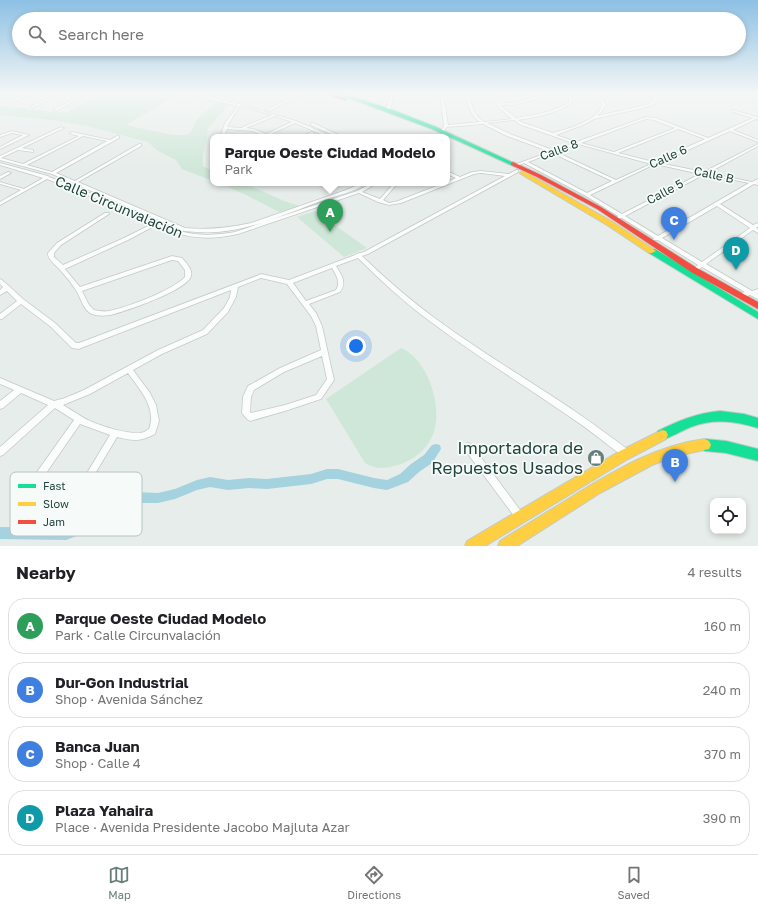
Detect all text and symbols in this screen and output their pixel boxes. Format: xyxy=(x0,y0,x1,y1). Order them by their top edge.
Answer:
search box xyxy=(12,12,746,56)
icon: search xyxy=(26,23,48,45)
text: Search here xyxy=(58,25,144,43)
popup xyxy=(210,134,450,186)
street label: Calle 8 xyxy=(538,136,580,163)
street label: Calle 6 xyxy=(647,142,689,171)
text: Parque Oeste Ciudad Modelo xyxy=(224,143,436,161)
text: Park xyxy=(224,161,253,177)
street label: Calle B xyxy=(693,163,735,186)
street label: Calle Circunvalación xyxy=(53,172,186,241)
street label: Calle 5 xyxy=(644,176,686,207)
pin: A xyxy=(317,199,343,232)
pin: C xyxy=(661,207,687,240)
pin: D xyxy=(723,237,749,270)
your location xyxy=(346,336,366,356)
place label: Importadora de Repuestos Usados xyxy=(431,437,583,478)
shop icon: Importadora de Repuestos Usados xyxy=(586,448,606,468)
pin: B xyxy=(662,449,688,482)
legend xyxy=(10,472,142,536)
text: Fast xyxy=(43,479,66,492)
text: Slow xyxy=(43,497,69,510)
map controls xyxy=(710,498,746,534)
button: locate xyxy=(710,498,746,534)
text: Jam xyxy=(43,515,65,528)
text: Nearby xyxy=(16,562,76,583)
text: 4 results xyxy=(688,564,742,580)
text: Parque Oeste Ciudad Modelo xyxy=(55,609,266,627)
text: A xyxy=(25,618,35,634)
text: 160 m xyxy=(704,618,741,634)
text: Park · Calle Circunvalación xyxy=(55,627,221,643)
text: Dur-Gon Industrial xyxy=(55,673,189,691)
text: B xyxy=(25,682,35,698)
text: 240 m xyxy=(703,682,741,698)
text: Shop · Avenida Sánchez xyxy=(55,691,203,707)
text: Banca Juan xyxy=(55,737,140,755)
text: C xyxy=(25,746,35,762)
text: 370 m xyxy=(704,746,741,762)
text: Shop · Calle 4 xyxy=(55,755,141,771)
text: Plaza Yahaira xyxy=(55,801,153,819)
text: D xyxy=(25,810,35,826)
text: 390 m xyxy=(703,810,741,826)
text: Place · Avenida Presidente Jacobo Majluta Azar xyxy=(55,819,350,835)
tab: Map xyxy=(108,864,131,901)
tab: Directions xyxy=(347,864,401,901)
tab: Saved xyxy=(618,864,650,901)

